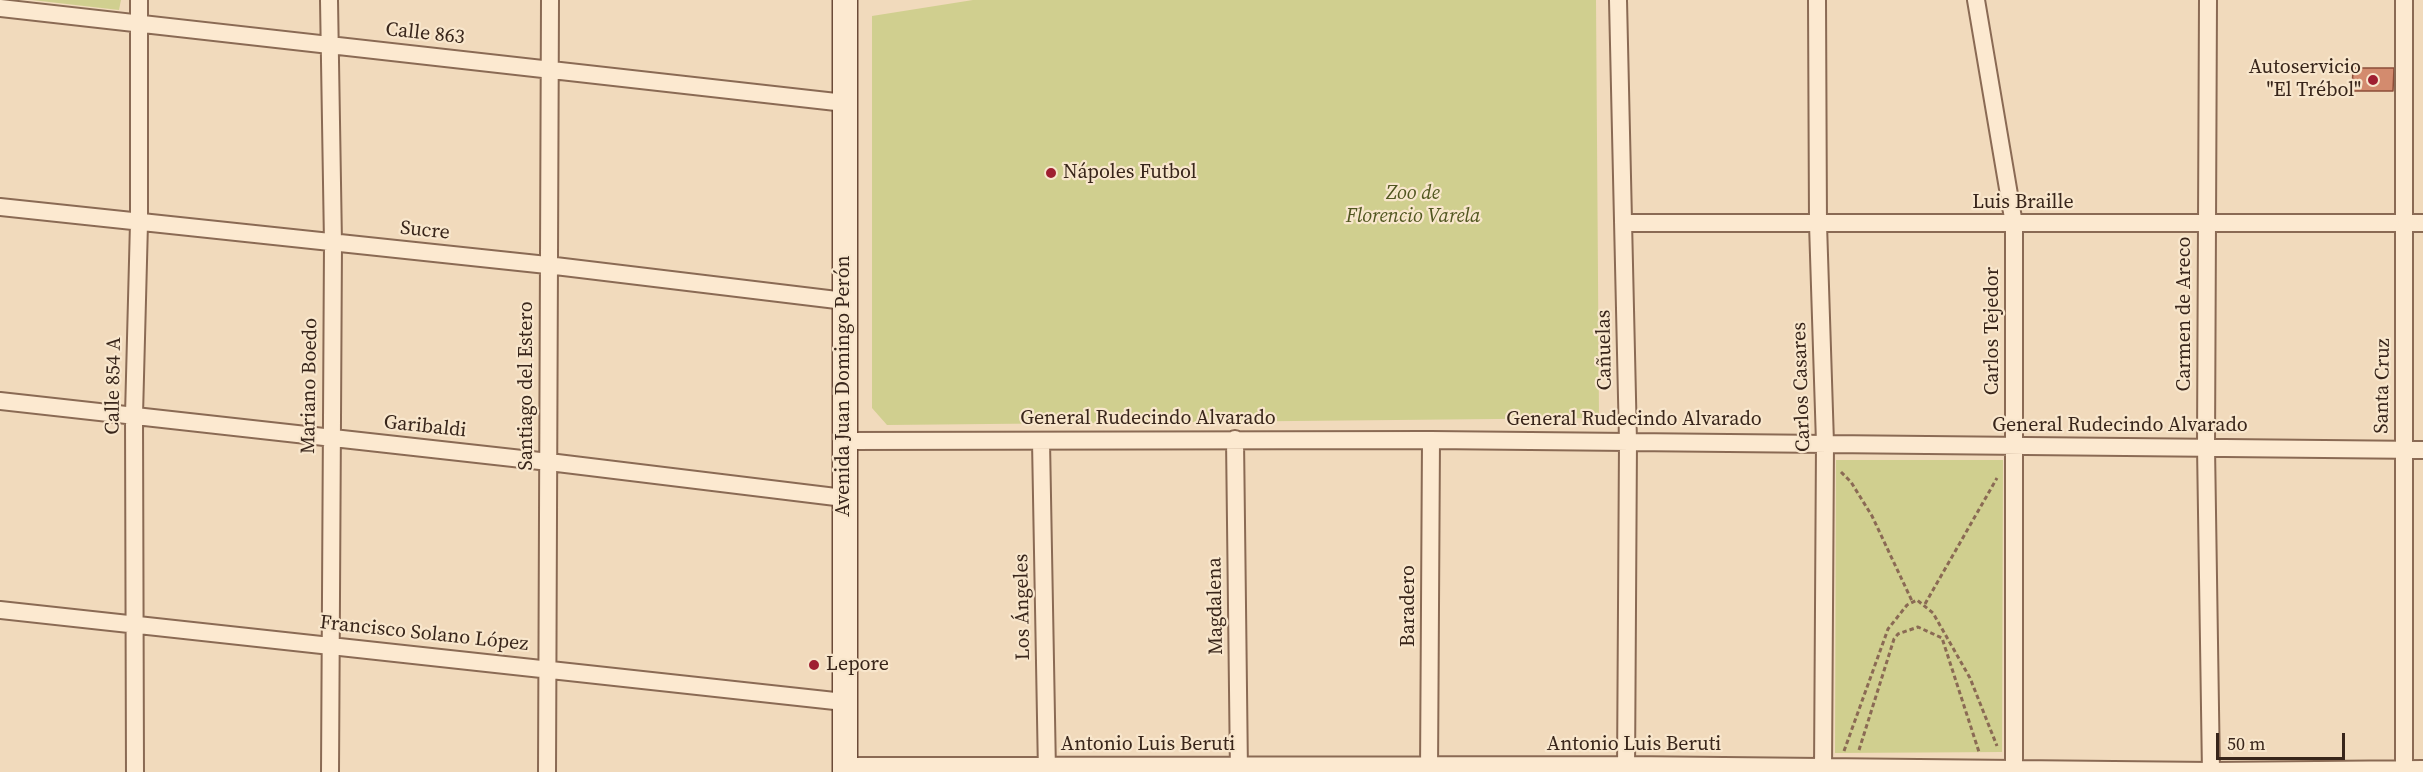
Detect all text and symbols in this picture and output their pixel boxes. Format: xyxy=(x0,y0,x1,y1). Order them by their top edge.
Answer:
street label: Calle 863 xyxy=(384,18,466,50)
place label: Autoservicio "El Trébol" xyxy=(2249,56,2361,103)
marker: Autoservicio "El Trébol" xyxy=(2366,73,2380,87)
place label: Nápoles Futbol xyxy=(1063,161,1197,185)
marker: Nápoles Futbol xyxy=(1044,166,1058,180)
park label: Zoo de Florencio Varela xyxy=(1346,182,1480,229)
street label: Luis Braille xyxy=(1972,191,2074,215)
street label: Sucre xyxy=(399,216,451,246)
street label: Carmen de Areco xyxy=(2173,237,2197,391)
street label: Avenida Juan Domingo Perón xyxy=(832,255,856,517)
street label: Carlos Tejedor xyxy=(1981,267,2005,395)
street label: Santiago del Estero xyxy=(515,301,539,471)
street label: Cañuelas xyxy=(1592,309,1618,391)
street label: Mariano Boedo xyxy=(297,318,323,454)
street label: Carlos Casares xyxy=(1788,322,1816,452)
street label: Calle 854 A xyxy=(101,337,127,435)
street label: Santa Cruz xyxy=(2370,338,2396,434)
street label: General Rudecindo Alvarado xyxy=(1020,407,1276,431)
street label: General Rudecindo Alvarado xyxy=(1506,408,1762,432)
street label: Garibaldi xyxy=(382,411,468,443)
street label: General Rudecindo Alvarado xyxy=(1992,414,2248,438)
street label: Los Ángeles xyxy=(1010,553,1036,661)
street label: Magdalena xyxy=(1203,557,1229,655)
street label: Baradero xyxy=(1397,565,1421,647)
street label: Francisco Solano López xyxy=(318,611,530,657)
place label: Lepore xyxy=(826,653,889,677)
marker: Lepore xyxy=(807,658,821,672)
scale bar xyxy=(2219,721,2348,759)
text: 50 m xyxy=(2227,731,2265,756)
street label: Antonio Luis Beruti xyxy=(1061,733,1235,757)
street label: Antonio Luis Beruti xyxy=(1547,733,1721,757)

